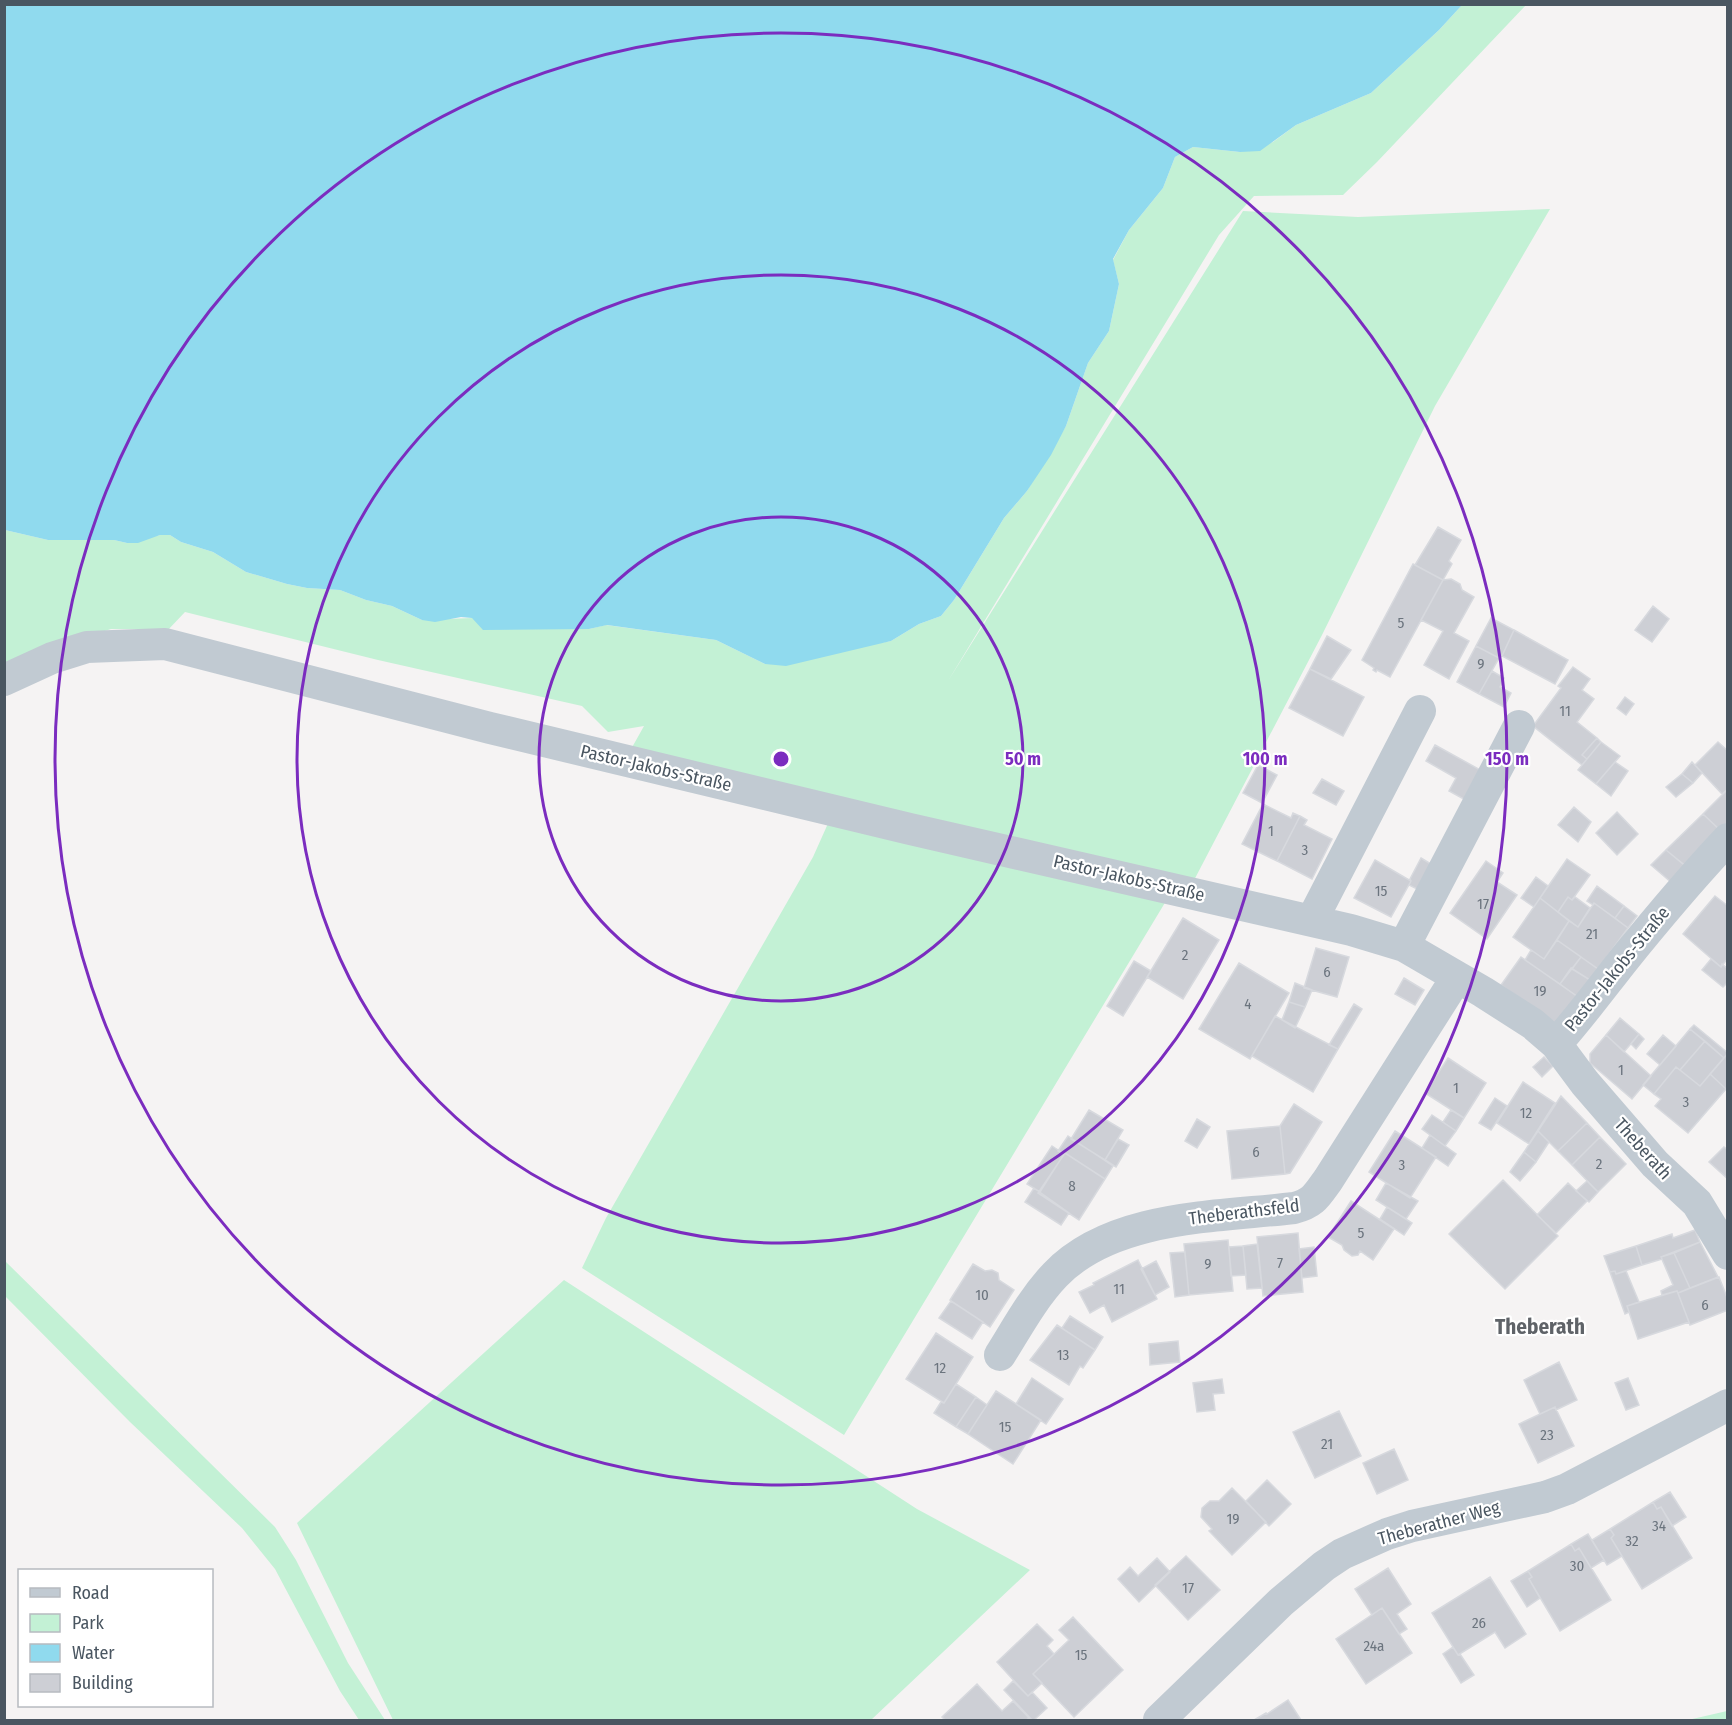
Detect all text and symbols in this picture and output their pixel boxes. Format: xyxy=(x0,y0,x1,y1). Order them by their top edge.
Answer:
house number: 5 xyxy=(1398,614,1405,632)
house number: 9 xyxy=(1477,655,1485,673)
house number: 11 xyxy=(1559,702,1571,720)
street label: Pastor-Jakobs-Straße xyxy=(578,740,734,796)
text: 50 m xyxy=(1005,748,1041,770)
text: 100 m xyxy=(1243,748,1287,770)
text: 150 m xyxy=(1485,748,1529,770)
centre of rings xyxy=(771,749,791,769)
house number: 1 xyxy=(1268,822,1274,840)
house number: 3 xyxy=(1302,841,1309,859)
street label: Pastor-Jakobs-Straße xyxy=(1051,850,1207,906)
house number: 15 xyxy=(1375,882,1387,900)
house number: 17 xyxy=(1477,895,1489,913)
street label: Pastor-Jakobs-Straße xyxy=(1560,902,1674,1036)
house number: 21 xyxy=(1586,925,1598,943)
house number: 2 xyxy=(1182,946,1189,964)
house number: 6 xyxy=(1323,963,1331,981)
house number: 19 xyxy=(1533,982,1547,1000)
house number: 4 xyxy=(1244,995,1252,1013)
house number: 1 xyxy=(1618,1061,1624,1079)
house number: 1 xyxy=(1453,1079,1459,1097)
house number: 3 xyxy=(1683,1093,1690,1111)
house number: 12 xyxy=(1520,1104,1533,1122)
street label: Theberath xyxy=(1610,1114,1676,1184)
house number: 6 xyxy=(1252,1143,1260,1161)
house number: 2 xyxy=(1596,1155,1603,1173)
house number: 3 xyxy=(1399,1156,1406,1174)
house number: 8 xyxy=(1068,1177,1076,1195)
street label: Theberathsfeld xyxy=(1187,1194,1301,1230)
house number: 5 xyxy=(1358,1224,1365,1242)
house number: 7 xyxy=(1277,1254,1283,1272)
house number: 9 xyxy=(1204,1255,1212,1273)
house number: 11 xyxy=(1113,1280,1125,1298)
house number: 10 xyxy=(975,1286,989,1304)
house number: 6 xyxy=(1701,1296,1709,1314)
district label: Theberath xyxy=(1495,1314,1585,1340)
house number: 13 xyxy=(1057,1346,1070,1364)
house number: 12 xyxy=(934,1359,947,1377)
house number: 15 xyxy=(999,1418,1011,1436)
house number: 23 xyxy=(1540,1426,1554,1444)
house number: 21 xyxy=(1321,1435,1333,1453)
street label: Theberather Weg xyxy=(1376,1496,1503,1550)
house number: 19 xyxy=(1226,1510,1240,1528)
house number: 34 xyxy=(1652,1517,1666,1535)
house number: 32 xyxy=(1625,1532,1639,1550)
house number: 30 xyxy=(1570,1557,1584,1575)
legend xyxy=(18,1569,213,1707)
house number: 17 xyxy=(1182,1579,1194,1597)
text: Road xyxy=(72,1582,109,1604)
text: Park xyxy=(72,1612,105,1634)
house number: 26 xyxy=(1472,1614,1486,1632)
house number: 24a xyxy=(1364,1637,1384,1655)
text: Water xyxy=(72,1642,115,1664)
house number: 15 xyxy=(1075,1646,1087,1664)
text: Building xyxy=(72,1672,133,1694)

